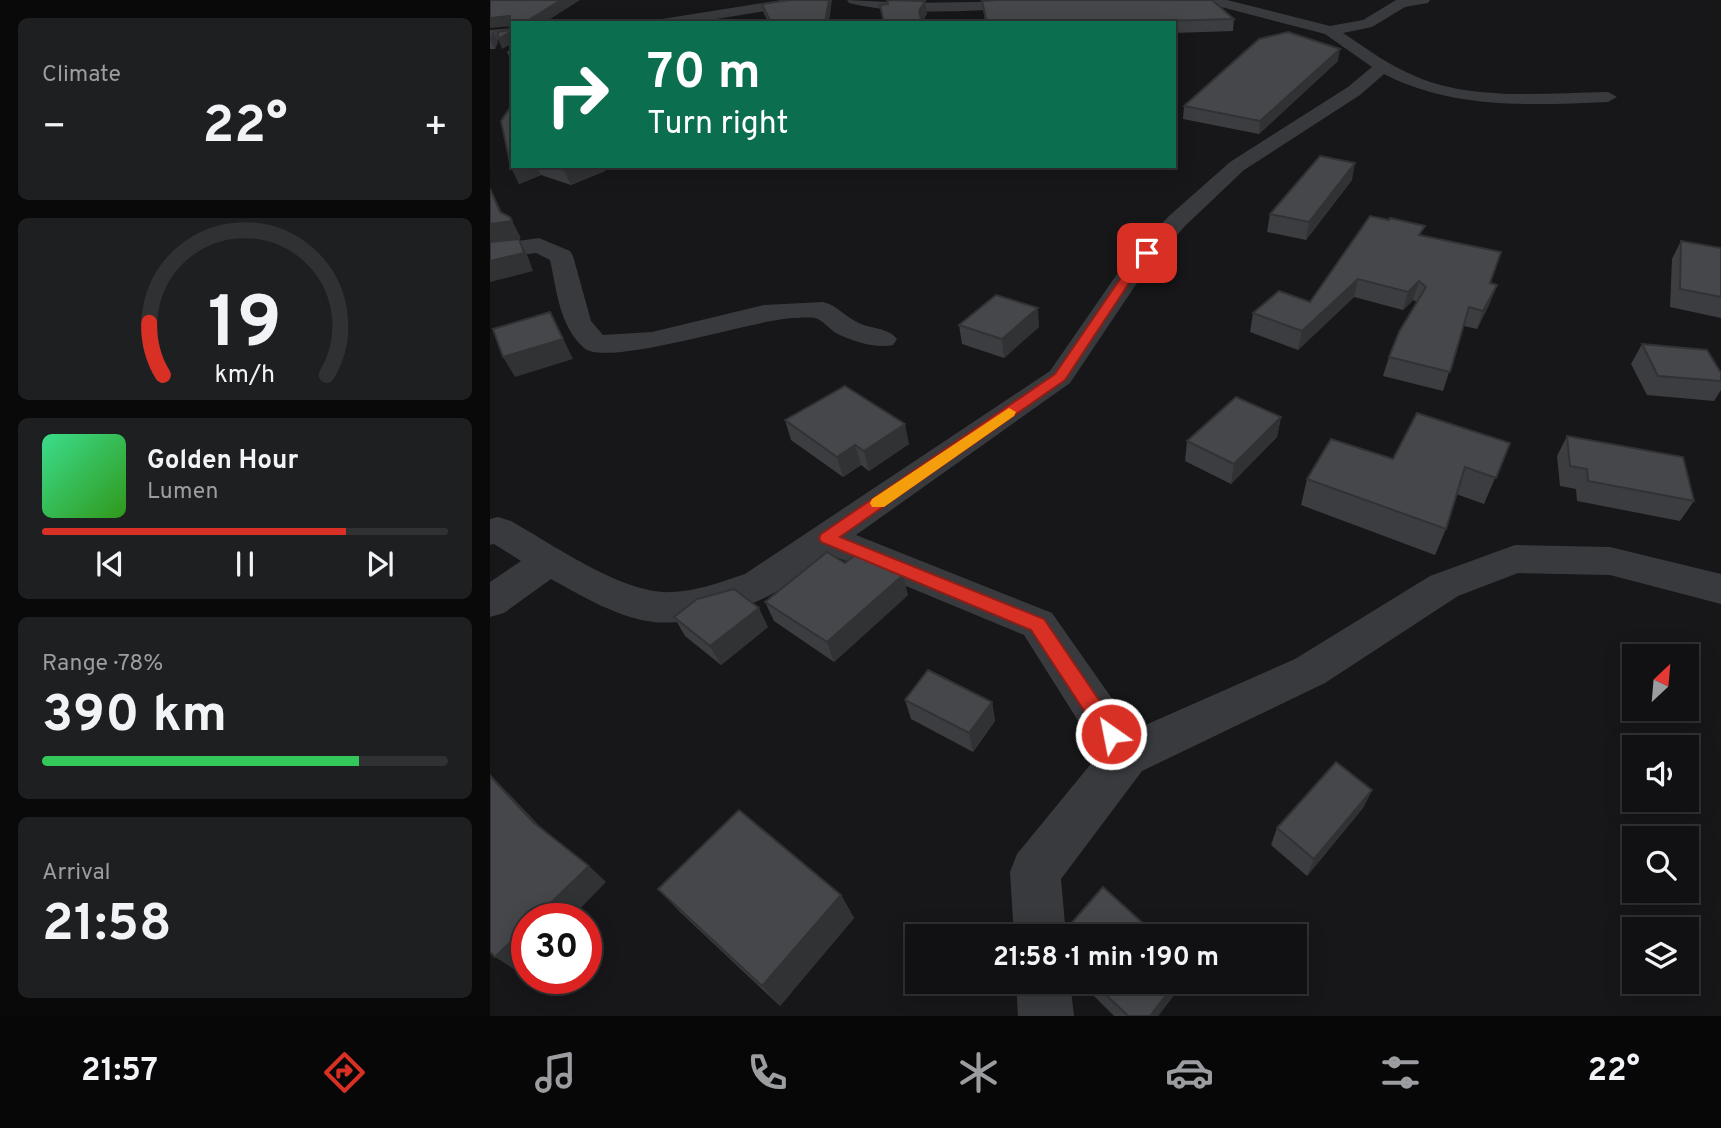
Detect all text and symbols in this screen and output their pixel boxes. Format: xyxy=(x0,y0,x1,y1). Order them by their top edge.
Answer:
text: 70 m xyxy=(647,44,761,106)
icon: right xyxy=(532,49,623,140)
text: Climate xyxy=(42,61,121,90)
text: 22° xyxy=(202,95,288,161)
text: − xyxy=(42,104,67,153)
text: + xyxy=(423,104,448,153)
text: Turn right xyxy=(647,105,789,145)
pin xyxy=(1117,223,1177,283)
icon: arrive xyxy=(1128,234,1166,272)
text: 19 xyxy=(208,281,282,373)
text: km/h xyxy=(215,359,275,391)
text: Golden Hour xyxy=(147,445,298,478)
text: Lumen xyxy=(147,478,218,507)
icon: previous xyxy=(91,545,129,583)
icon: pause xyxy=(226,545,264,583)
icon: next xyxy=(361,545,399,583)
north arrow xyxy=(1622,644,1699,721)
map controls xyxy=(1622,644,1699,994)
text: Range · 78% xyxy=(42,650,163,679)
text: 390 km xyxy=(42,684,227,750)
position arrow xyxy=(1074,697,1148,771)
button: sound xyxy=(1622,735,1699,812)
button: search xyxy=(1622,826,1699,903)
text: Arrival xyxy=(42,859,111,888)
text: 21:58 xyxy=(42,893,172,959)
speed limit sign: 30 xyxy=(511,903,602,994)
button: layers xyxy=(1622,917,1699,994)
text: 21:58 · 1 min · 190 m xyxy=(993,942,1219,975)
icon: directions xyxy=(320,1048,369,1097)
icon: music xyxy=(531,1048,580,1097)
icon: phone xyxy=(743,1048,792,1097)
icon: climate xyxy=(954,1048,1003,1097)
icon: car xyxy=(1165,1048,1214,1097)
icon: filters xyxy=(1376,1048,1425,1097)
text: 21:57 xyxy=(81,1052,158,1092)
text: 22° xyxy=(1587,1052,1640,1092)

